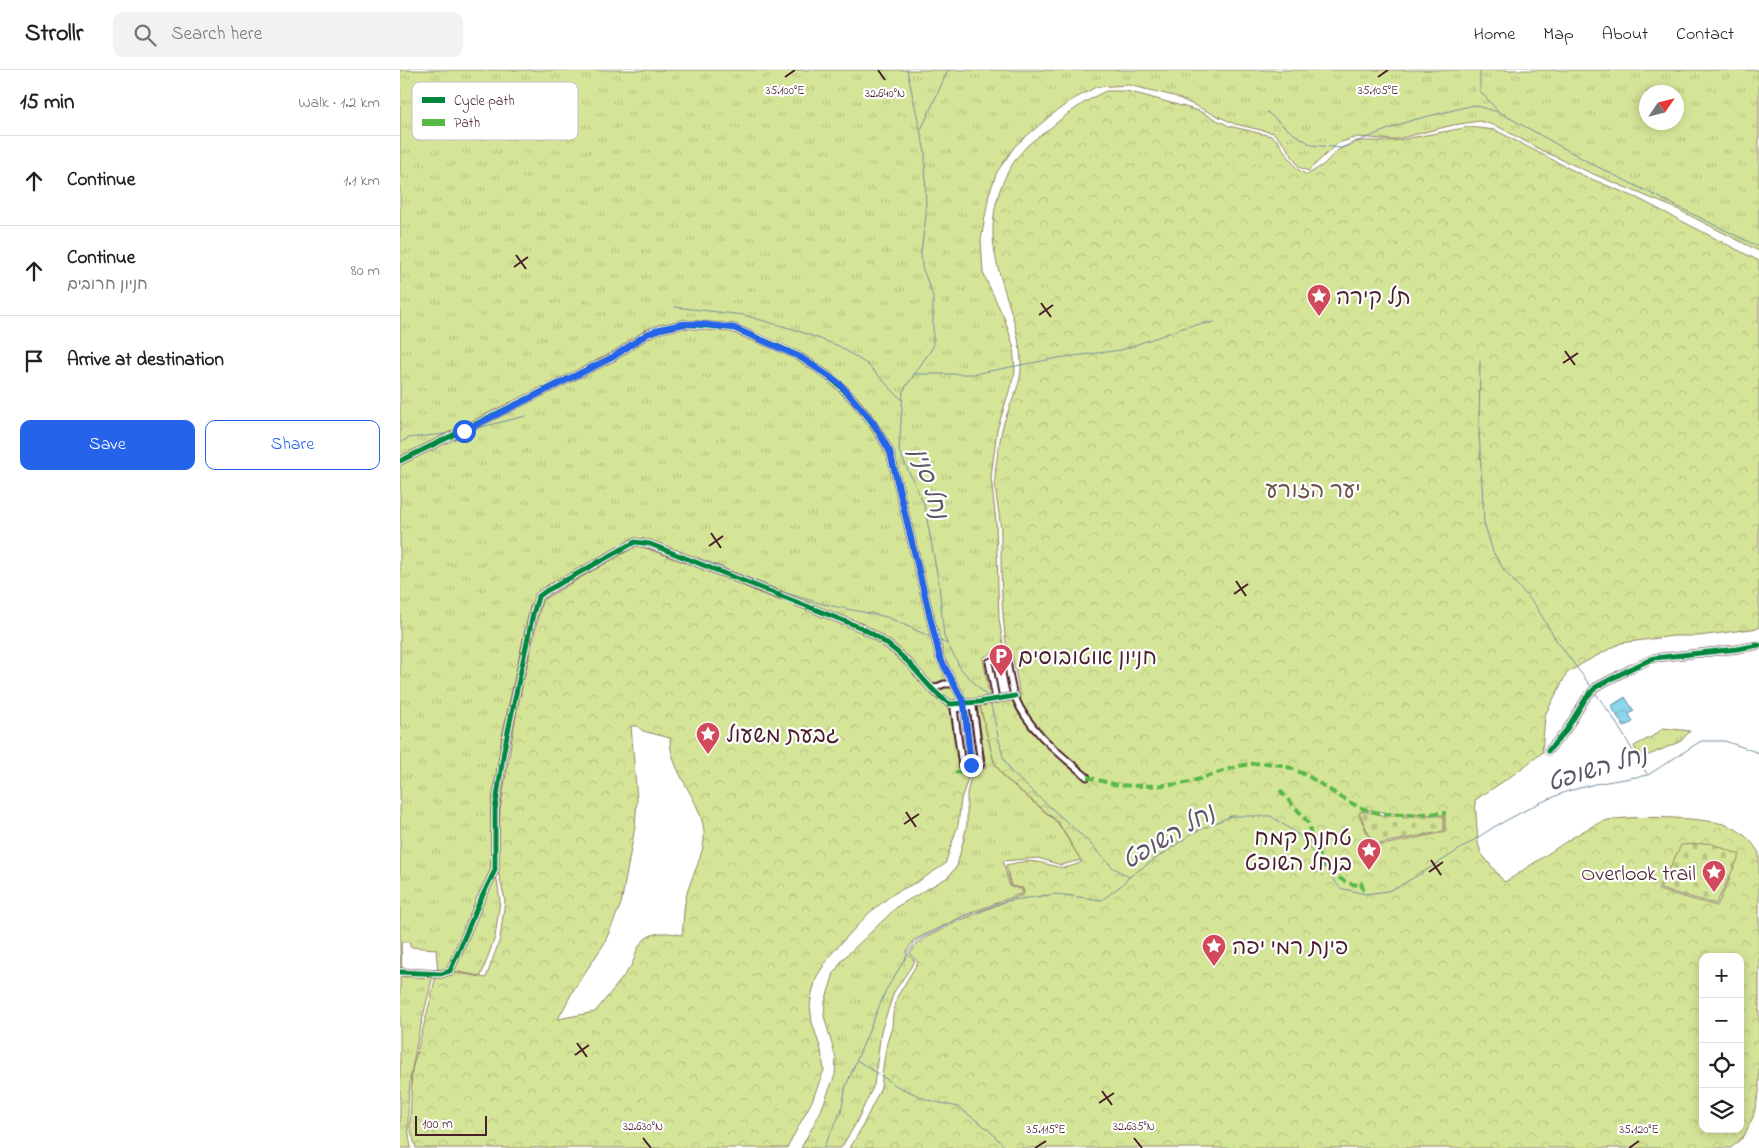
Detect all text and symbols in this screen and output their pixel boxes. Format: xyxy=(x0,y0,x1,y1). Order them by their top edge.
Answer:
search box xyxy=(113,12,463,57)
text: Strollr xyxy=(25,17,83,52)
icon: search xyxy=(131,21,159,49)
text: Search here xyxy=(171,21,262,48)
text: Home xyxy=(1474,22,1515,48)
text: Map xyxy=(1543,22,1574,48)
text: About xyxy=(1602,22,1648,48)
text: Contact xyxy=(1676,22,1734,48)
legend xyxy=(412,82,578,140)
text: 35.100°E xyxy=(766,82,804,100)
text: 35.105°E xyxy=(1358,82,1398,100)
text: 32.640°N xyxy=(865,85,905,103)
north arrow xyxy=(1639,85,1684,130)
text: 15 min xyxy=(20,88,74,118)
text: Walk · 1.2 km xyxy=(298,91,380,115)
text: Cycle path xyxy=(454,91,515,113)
text: Path xyxy=(454,113,480,134)
icon: ahead xyxy=(20,167,48,195)
text: Continue xyxy=(67,167,135,194)
text: 1.1 km xyxy=(343,169,380,193)
text: Continue xyxy=(67,245,135,272)
icon: ahead xyxy=(20,257,48,285)
text: 80 m xyxy=(351,259,380,283)
text: חניון חרובים xyxy=(67,273,148,297)
place icon: תל קירה xyxy=(1306,283,1332,317)
place label: תל קירה xyxy=(1336,283,1411,315)
icon: arrive xyxy=(20,347,48,375)
text: Arrive at destination xyxy=(67,347,224,374)
button: Save xyxy=(20,420,195,470)
button: Share xyxy=(205,420,380,470)
route start xyxy=(453,420,476,443)
water label: נחל סנין xyxy=(900,444,956,526)
park label: יער הזורע xyxy=(1265,476,1361,508)
parking icon: חניון אוטובוסים xyxy=(988,643,1014,677)
place label: חניון אוטובוסים xyxy=(1018,643,1157,675)
place icon: גבעת משעול xyxy=(695,721,721,755)
place label: גבעת משעול xyxy=(726,721,839,753)
water label: נחל השופט xyxy=(1543,738,1654,802)
route end xyxy=(960,754,983,777)
water label: נחל השופט xyxy=(1116,796,1224,880)
place label: טחנת קמח בנחל השופט xyxy=(1245,824,1352,881)
place icon: טחנת קמח בנחל השופט xyxy=(1356,837,1382,871)
place label: Overlook trail xyxy=(1581,859,1696,891)
place icon: Overlook trail xyxy=(1701,859,1727,893)
place icon: פינת רמי יפה xyxy=(1201,933,1227,967)
place label: פינת רמי יפה xyxy=(1232,933,1348,965)
map controls xyxy=(1699,953,1744,1133)
button: + xyxy=(1699,953,1744,998)
button: − xyxy=(1699,998,1744,1043)
button: locate xyxy=(1699,1043,1744,1088)
button: layers xyxy=(1699,1088,1744,1133)
scale bar xyxy=(415,1113,488,1136)
text: 100 m xyxy=(422,1114,453,1135)
text: 32.630°N xyxy=(623,1118,663,1136)
text: 32.635°N xyxy=(1113,1118,1155,1136)
text: 35.115°E xyxy=(1026,1121,1066,1139)
text: 35.120°E xyxy=(1619,1121,1659,1139)

